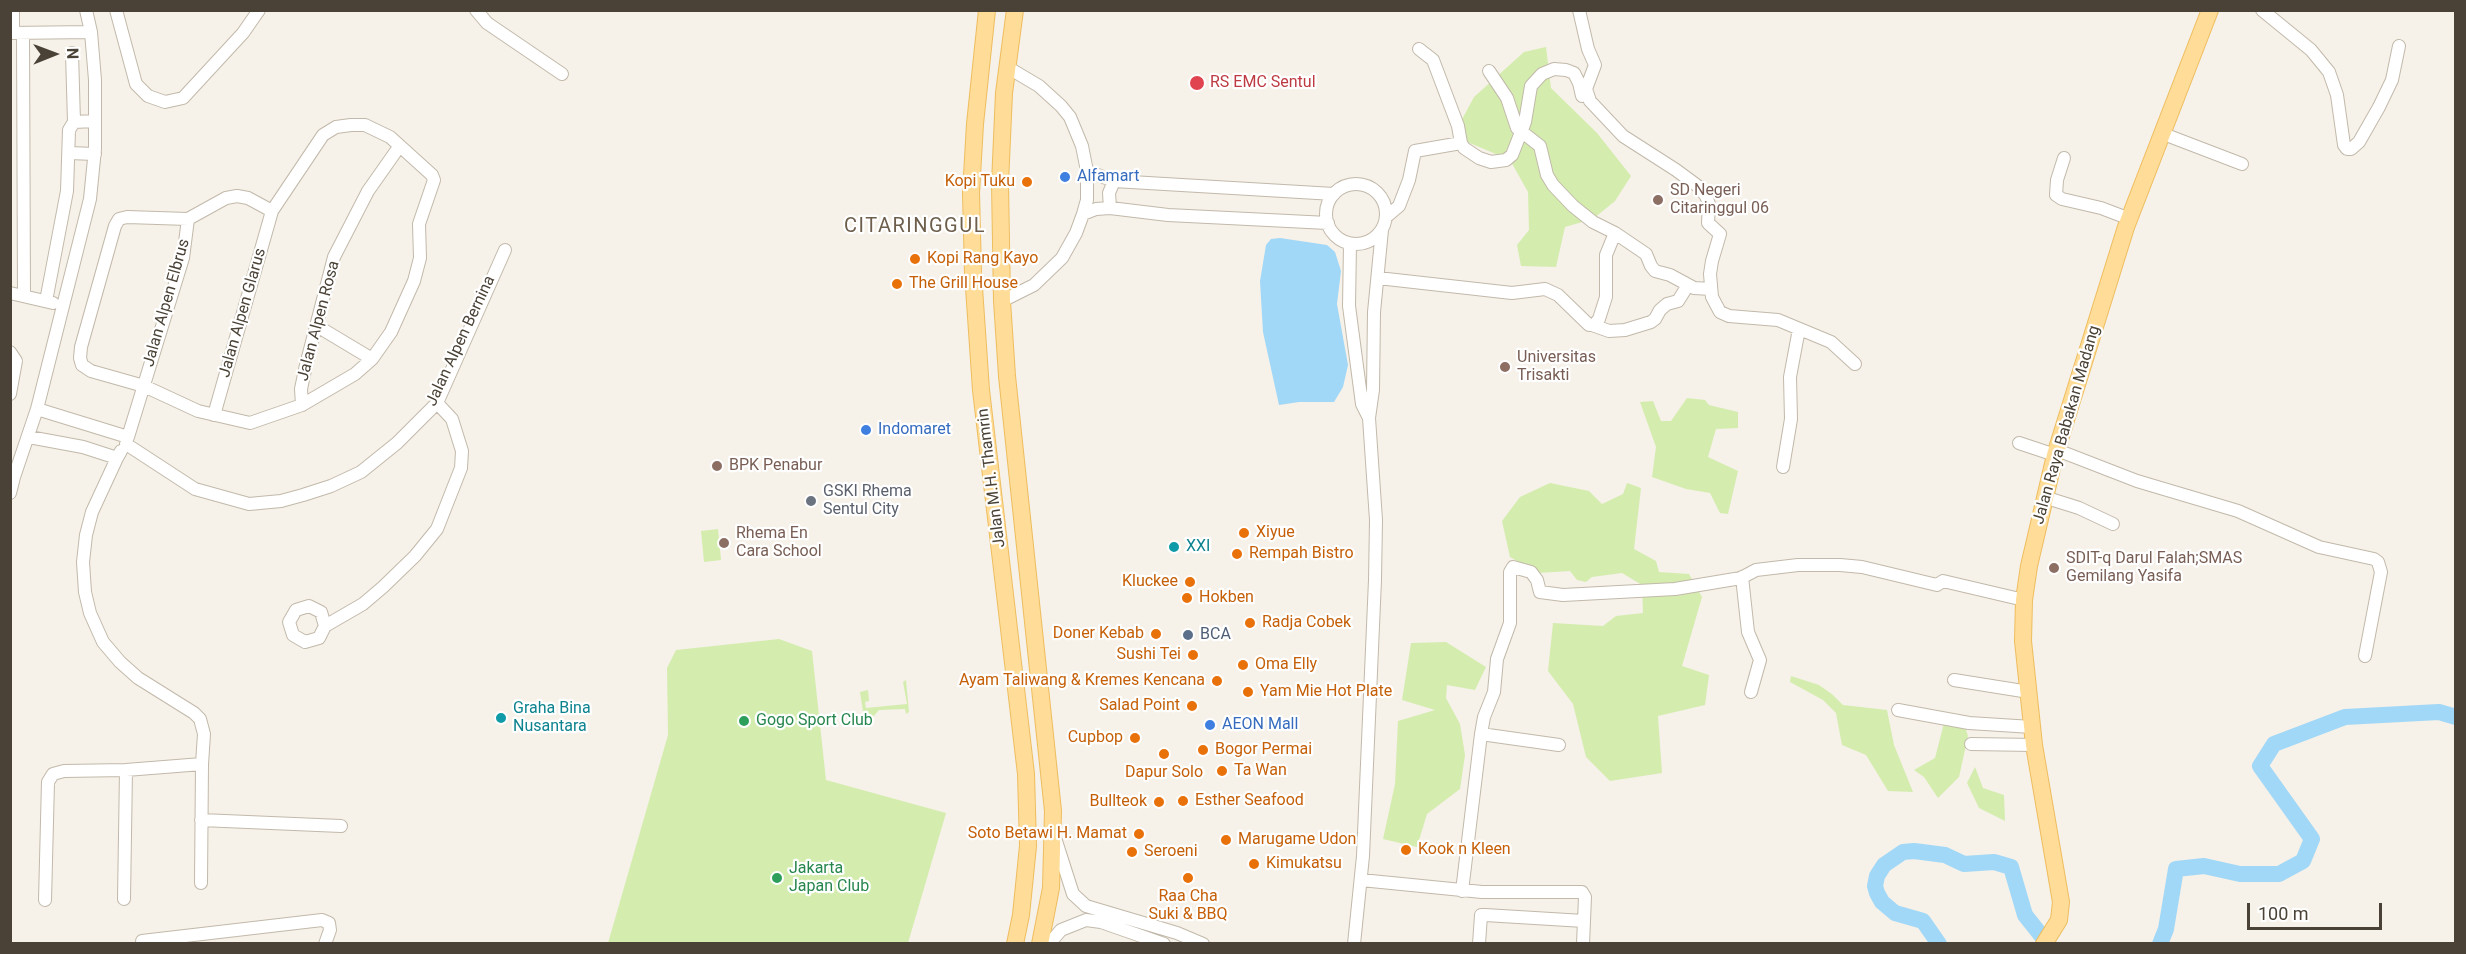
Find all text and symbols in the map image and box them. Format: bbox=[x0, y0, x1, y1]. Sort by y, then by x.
north arrow bbox=[24, 24, 84, 84]
text: N bbox=[63, 48, 82, 59]
place label: RS EMC Sentul bbox=[1210, 73, 1316, 93]
marker: RS EMC Sentul bbox=[1188, 74, 1206, 92]
place label: Alfamart bbox=[1077, 167, 1139, 187]
marker: Alfamart bbox=[1058, 170, 1072, 184]
place label: Kopi Tuku bbox=[945, 172, 1015, 192]
marker: Kopi Tuku bbox=[1020, 175, 1034, 189]
place label: SD Negeri Citaringgul 06 bbox=[1670, 181, 1769, 219]
marker: SD Negeri Citaringgul 06 bbox=[1651, 193, 1665, 207]
district label: CITARINGGUL bbox=[844, 215, 986, 239]
street label: Jalan Alpen Elbrus bbox=[140, 237, 194, 369]
street label: Jalan Alpen Glarus bbox=[215, 246, 271, 380]
place label: Kopi Rang Kayo bbox=[927, 249, 1038, 269]
marker: Kopi Rang Kayo bbox=[908, 252, 922, 266]
street label: Jalan Alpen Rosa bbox=[294, 259, 344, 383]
street label: Jalan Alpen Bernina bbox=[422, 273, 500, 409]
place label: The Grill House bbox=[909, 274, 1018, 294]
marker: The Grill House bbox=[890, 277, 904, 291]
street label: Jalan Raya Babakan Madang bbox=[2029, 323, 2105, 527]
place label: Universitas Trisakti bbox=[1517, 348, 1596, 386]
marker: Universitas Trisakti bbox=[1498, 360, 1512, 374]
street label: Jalan M.H. Thamrin bbox=[974, 407, 1010, 549]
place label: Indomaret bbox=[878, 420, 951, 440]
marker: Indomaret bbox=[859, 423, 873, 437]
place label: BPK Penabur bbox=[729, 456, 822, 476]
marker: BPK Penabur bbox=[710, 459, 724, 473]
place label: GSKI Rhema Sentul City bbox=[823, 482, 912, 520]
marker: GSKI Rhema Sentul City bbox=[804, 494, 818, 508]
place label: Xiyue bbox=[1256, 523, 1295, 543]
place label: Rhema En Cara School bbox=[736, 524, 822, 562]
marker: Xiyue bbox=[1237, 526, 1251, 540]
marker: Rhema En Cara School bbox=[717, 536, 731, 550]
place label: XXI bbox=[1186, 537, 1210, 557]
marker: XXI bbox=[1167, 540, 1181, 554]
place label: Rempah Bistro bbox=[1249, 544, 1354, 564]
marker: Rempah Bistro bbox=[1230, 547, 1244, 561]
place label: SDIT-q Darul Falah;SMAS Gemilang Yasifa bbox=[2066, 549, 2242, 587]
marker: SDIT-q Darul Falah;SMAS Gemilang Yasifa bbox=[2047, 561, 2061, 575]
place label: Kluckee bbox=[1122, 572, 1178, 592]
marker: Kluckee bbox=[1183, 575, 1197, 589]
place label: Hokben bbox=[1199, 588, 1254, 608]
marker: Hokben bbox=[1180, 591, 1194, 605]
place label: Radja Cobek bbox=[1262, 613, 1351, 633]
marker: Radja Cobek bbox=[1243, 616, 1257, 630]
place label: Doner Kebab bbox=[1053, 624, 1144, 644]
place label: BCA bbox=[1200, 625, 1231, 645]
marker: Doner Kebab bbox=[1149, 627, 1163, 641]
marker: BCA bbox=[1181, 628, 1195, 642]
place label: Sushi Tei bbox=[1117, 645, 1181, 665]
marker: Sushi Tei bbox=[1186, 648, 1200, 662]
place label: Oma Elly bbox=[1255, 655, 1317, 675]
marker: Oma Elly bbox=[1236, 658, 1250, 672]
place label: Ayam Taliwang & Kremes Kencana bbox=[959, 671, 1205, 691]
marker: Ayam Taliwang & Kremes Kencana bbox=[1210, 674, 1224, 688]
place label: Yam Mie Hot Plate bbox=[1260, 682, 1392, 702]
marker: Yam Mie Hot Plate bbox=[1241, 685, 1255, 699]
place label: Salad Point bbox=[1099, 696, 1180, 716]
place label: Graha Bina Nusantara bbox=[513, 699, 591, 737]
marker: Salad Point bbox=[1185, 699, 1199, 713]
marker: Graha Bina Nusantara bbox=[494, 711, 508, 725]
place label: Gogo Sport Club bbox=[756, 711, 873, 731]
marker: Gogo Sport Club bbox=[737, 714, 751, 728]
place label: AEON Mall bbox=[1222, 715, 1298, 735]
marker: AEON Mall bbox=[1203, 718, 1217, 732]
place label: Cupbop bbox=[1068, 728, 1123, 748]
marker: Cupbop bbox=[1128, 731, 1142, 745]
place label: Bogor Permai bbox=[1215, 740, 1312, 760]
marker: Bogor Permai bbox=[1196, 743, 1210, 757]
marker: Dapur Solo bbox=[1157, 747, 1171, 761]
place label: Ta Wan bbox=[1234, 761, 1287, 781]
place label: Dapur Solo bbox=[1125, 763, 1203, 783]
marker: Ta Wan bbox=[1215, 764, 1229, 778]
place label: Esther Seafood bbox=[1195, 791, 1304, 811]
place label: Bullteok bbox=[1089, 792, 1147, 812]
marker: Esther Seafood bbox=[1176, 794, 1190, 808]
marker: Bullteok bbox=[1152, 795, 1166, 809]
place label: Soto Betawi H. Mamat bbox=[968, 824, 1127, 844]
marker: Soto Betawi H. Mamat bbox=[1132, 827, 1146, 841]
place label: Marugame Udon bbox=[1238, 830, 1356, 850]
marker: Marugame Udon bbox=[1219, 833, 1233, 847]
place label: Kook n Kleen bbox=[1418, 840, 1511, 860]
place label: Seroeni bbox=[1144, 842, 1198, 862]
marker: Kook n Kleen bbox=[1399, 843, 1413, 857]
marker: Seroeni bbox=[1125, 845, 1139, 859]
place label: Kimukatsu bbox=[1266, 854, 1342, 874]
marker: Kimukatsu bbox=[1247, 857, 1261, 871]
place label: Jakarta Japan Club bbox=[789, 859, 869, 897]
marker: Jakarta Japan Club bbox=[770, 871, 784, 885]
marker: Raa Cha Suki & BBQ bbox=[1181, 871, 1195, 885]
place label: Raa Cha Suki & BBQ bbox=[1148, 887, 1228, 925]
scale bar bbox=[2250, 891, 2385, 929]
text: 100 m bbox=[2258, 903, 2309, 924]

